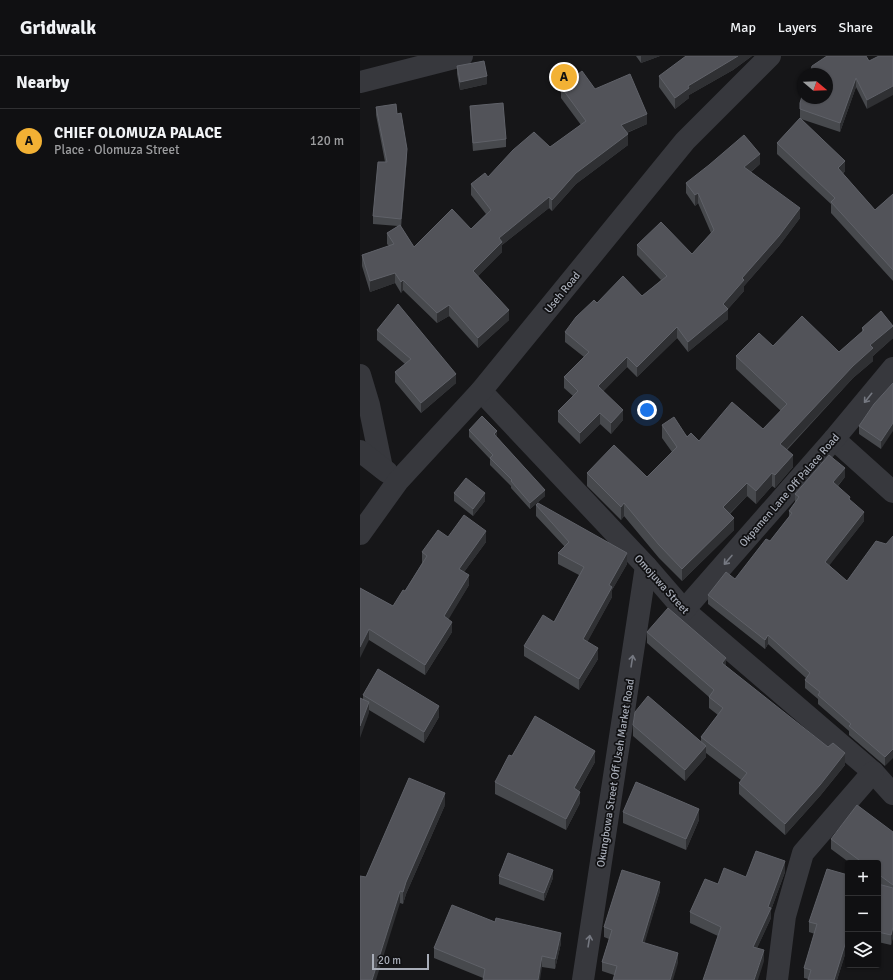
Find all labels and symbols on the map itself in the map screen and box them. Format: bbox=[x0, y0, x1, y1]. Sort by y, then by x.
pin: A bbox=[551, 62, 577, 92]
north arrow bbox=[797, 68, 833, 104]
street label: Useh Road bbox=[542, 269, 583, 316]
one-way arrow bbox=[864, 393, 873, 404]
your location bbox=[637, 400, 657, 420]
street label: Okpamen Lane Off Palace Road bbox=[737, 431, 842, 550]
street label: Omojuwa Street bbox=[632, 552, 692, 617]
one-way arrow bbox=[723, 555, 733, 565]
one-way arrow bbox=[628, 655, 636, 668]
street label: Okungbowa Street Off Useh Market Road bbox=[594, 678, 637, 868]
one-way arrow bbox=[585, 935, 593, 948]
scale bar bbox=[372, 952, 429, 971]

